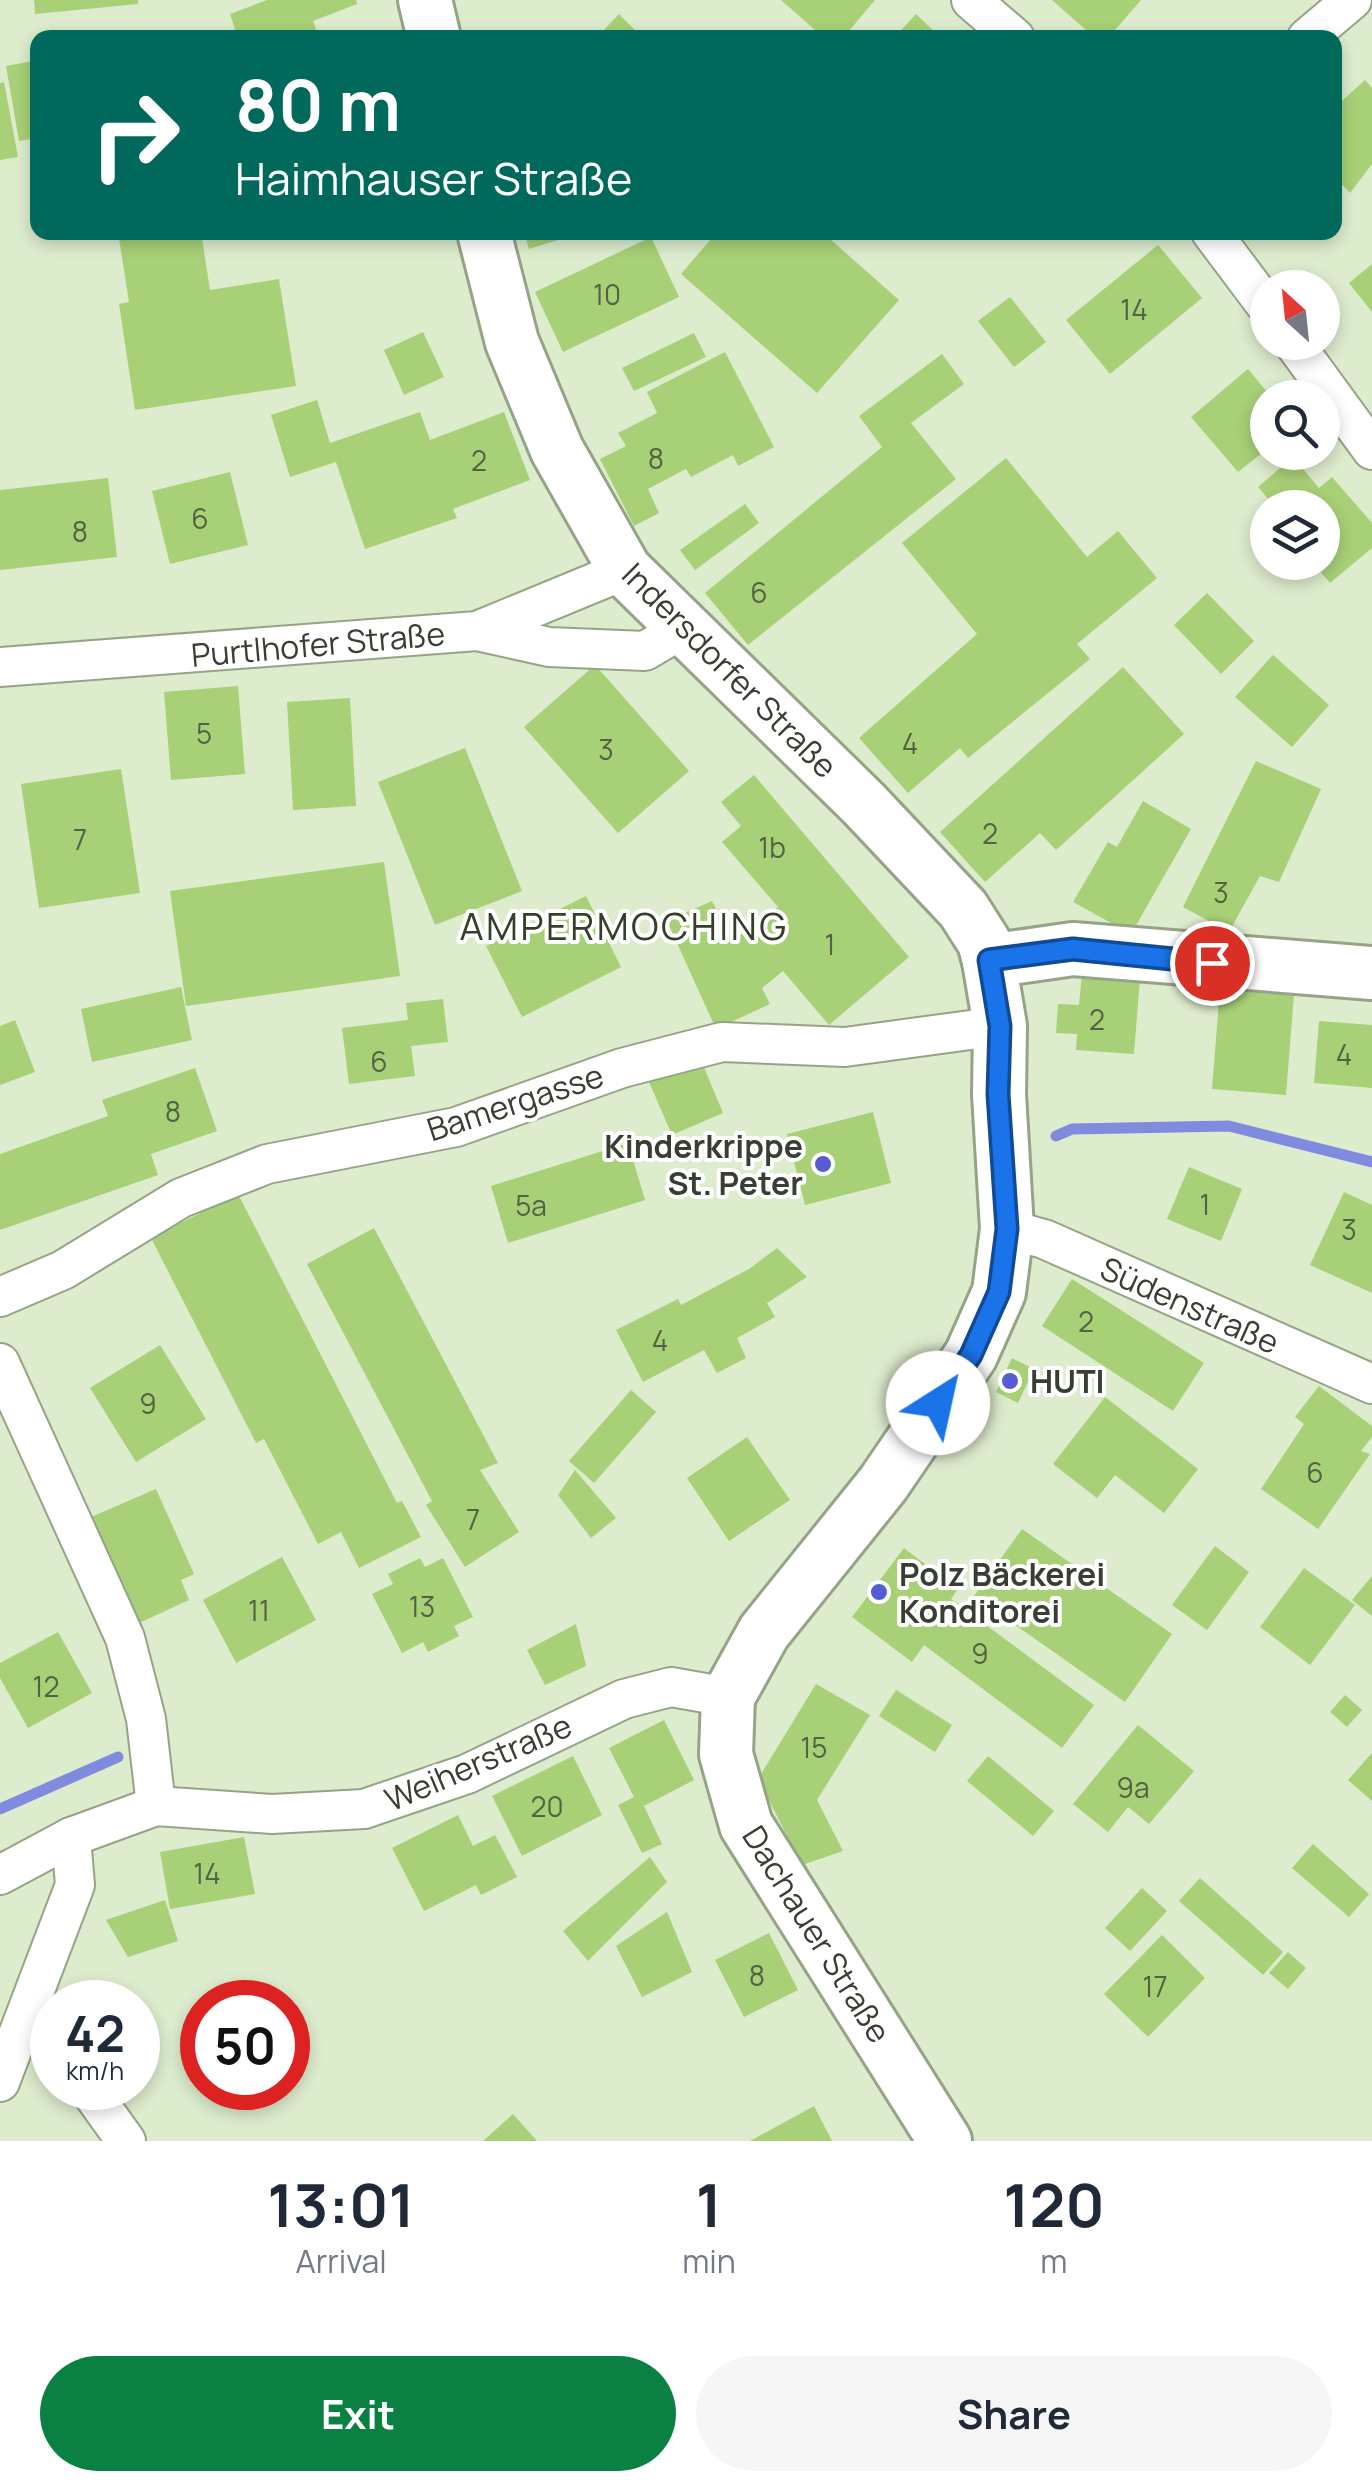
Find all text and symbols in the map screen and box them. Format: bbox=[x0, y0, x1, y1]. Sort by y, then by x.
text: 80 m bbox=[235, 56, 401, 152]
icon: right bbox=[70, 70, 200, 200]
text: Haimhauser Straße bbox=[235, 147, 632, 209]
north arrow bbox=[1250, 270, 1340, 360]
map controls bbox=[1250, 270, 1340, 580]
house number: 10 bbox=[593, 275, 621, 313]
house number: 14 bbox=[1120, 290, 1148, 328]
button: search bbox=[1250, 380, 1340, 470]
house number: 8 bbox=[648, 439, 664, 477]
house number: 2 bbox=[471, 441, 487, 479]
button: layers bbox=[1250, 490, 1340, 580]
house number: 6 bbox=[191, 499, 209, 537]
house number: 8 bbox=[72, 512, 88, 550]
street label: Indersdorfer Straße bbox=[613, 553, 847, 787]
house number: 6 bbox=[750, 573, 768, 611]
street label: Purtlhofer Straße bbox=[189, 611, 447, 677]
house number: 5 bbox=[196, 714, 212, 752]
house number: 4 bbox=[902, 724, 918, 762]
house number: 3 bbox=[598, 730, 614, 768]
house number: 2 bbox=[982, 814, 998, 852]
house number: 7 bbox=[73, 820, 87, 858]
house number: 1b bbox=[758, 828, 786, 866]
house number: 3 bbox=[1213, 873, 1229, 911]
district label: AMPERMOCHING bbox=[460, 899, 788, 951]
pin bbox=[1170, 921, 1255, 1006]
house number: 1 bbox=[825, 925, 835, 963]
icon: arrive bbox=[1185, 936, 1240, 991]
house number: 2 bbox=[1089, 1000, 1105, 1038]
house number: 4 bbox=[1336, 1035, 1352, 1073]
house number: 6 bbox=[370, 1042, 388, 1080]
street label: Bamergasse bbox=[421, 1053, 609, 1151]
house number: 8 bbox=[165, 1092, 181, 1130]
place label: Kinderkrippe St. Peter bbox=[604, 1124, 803, 1205]
marker: Kinderkrippe St. Peter bbox=[812, 1153, 834, 1175]
house number: 1 bbox=[1200, 1185, 1210, 1223]
house number: 5a bbox=[515, 1186, 547, 1224]
house number: 3 bbox=[1341, 1210, 1357, 1248]
street label: Südenstraße bbox=[1094, 1246, 1286, 1364]
house number: 2 bbox=[1078, 1302, 1094, 1340]
house number: 4 bbox=[652, 1321, 668, 1359]
position arrow bbox=[886, 1351, 990, 1455]
place label: HUTI bbox=[1030, 1359, 1105, 1403]
marker: HUTI bbox=[999, 1370, 1021, 1392]
house number: 9 bbox=[139, 1384, 157, 1422]
house number: 6 bbox=[1306, 1453, 1324, 1491]
house number: 7 bbox=[466, 1500, 480, 1538]
place label: Polz Bäckerei Konditorei bbox=[899, 1552, 1105, 1633]
marker: Polz Bäckerei Konditorei bbox=[868, 1581, 890, 1603]
house number: 13 bbox=[409, 1587, 435, 1625]
house number: 11 bbox=[248, 1591, 270, 1629]
house number: 9 bbox=[971, 1634, 989, 1672]
house number: 12 bbox=[33, 1667, 59, 1705]
street label: Weiherstraße bbox=[378, 1703, 578, 1821]
house number: 15 bbox=[800, 1728, 828, 1766]
house number: 9a bbox=[1117, 1768, 1149, 1806]
house number: 20 bbox=[530, 1787, 564, 1825]
street label: Dachauer Straße bbox=[733, 1817, 901, 2051]
house number: 14 bbox=[193, 1854, 221, 1892]
house number: 8 bbox=[749, 1956, 765, 1994]
house number: 17 bbox=[1143, 1967, 1167, 2005]
speed limit sign: 50 bbox=[180, 1980, 310, 2110]
text: 42 bbox=[65, 1999, 125, 2067]
text: km/h bbox=[66, 2053, 124, 2088]
text: 13:01 bbox=[267, 2163, 415, 2245]
text: 1 bbox=[696, 2163, 722, 2245]
text: 120 bbox=[1003, 2163, 1105, 2245]
text: Arrival bbox=[295, 2239, 387, 2283]
text: min bbox=[682, 2239, 736, 2283]
text: m bbox=[1040, 2239, 1067, 2283]
button: Exit bbox=[40, 2356, 676, 2471]
button: Share bbox=[696, 2356, 1332, 2471]

